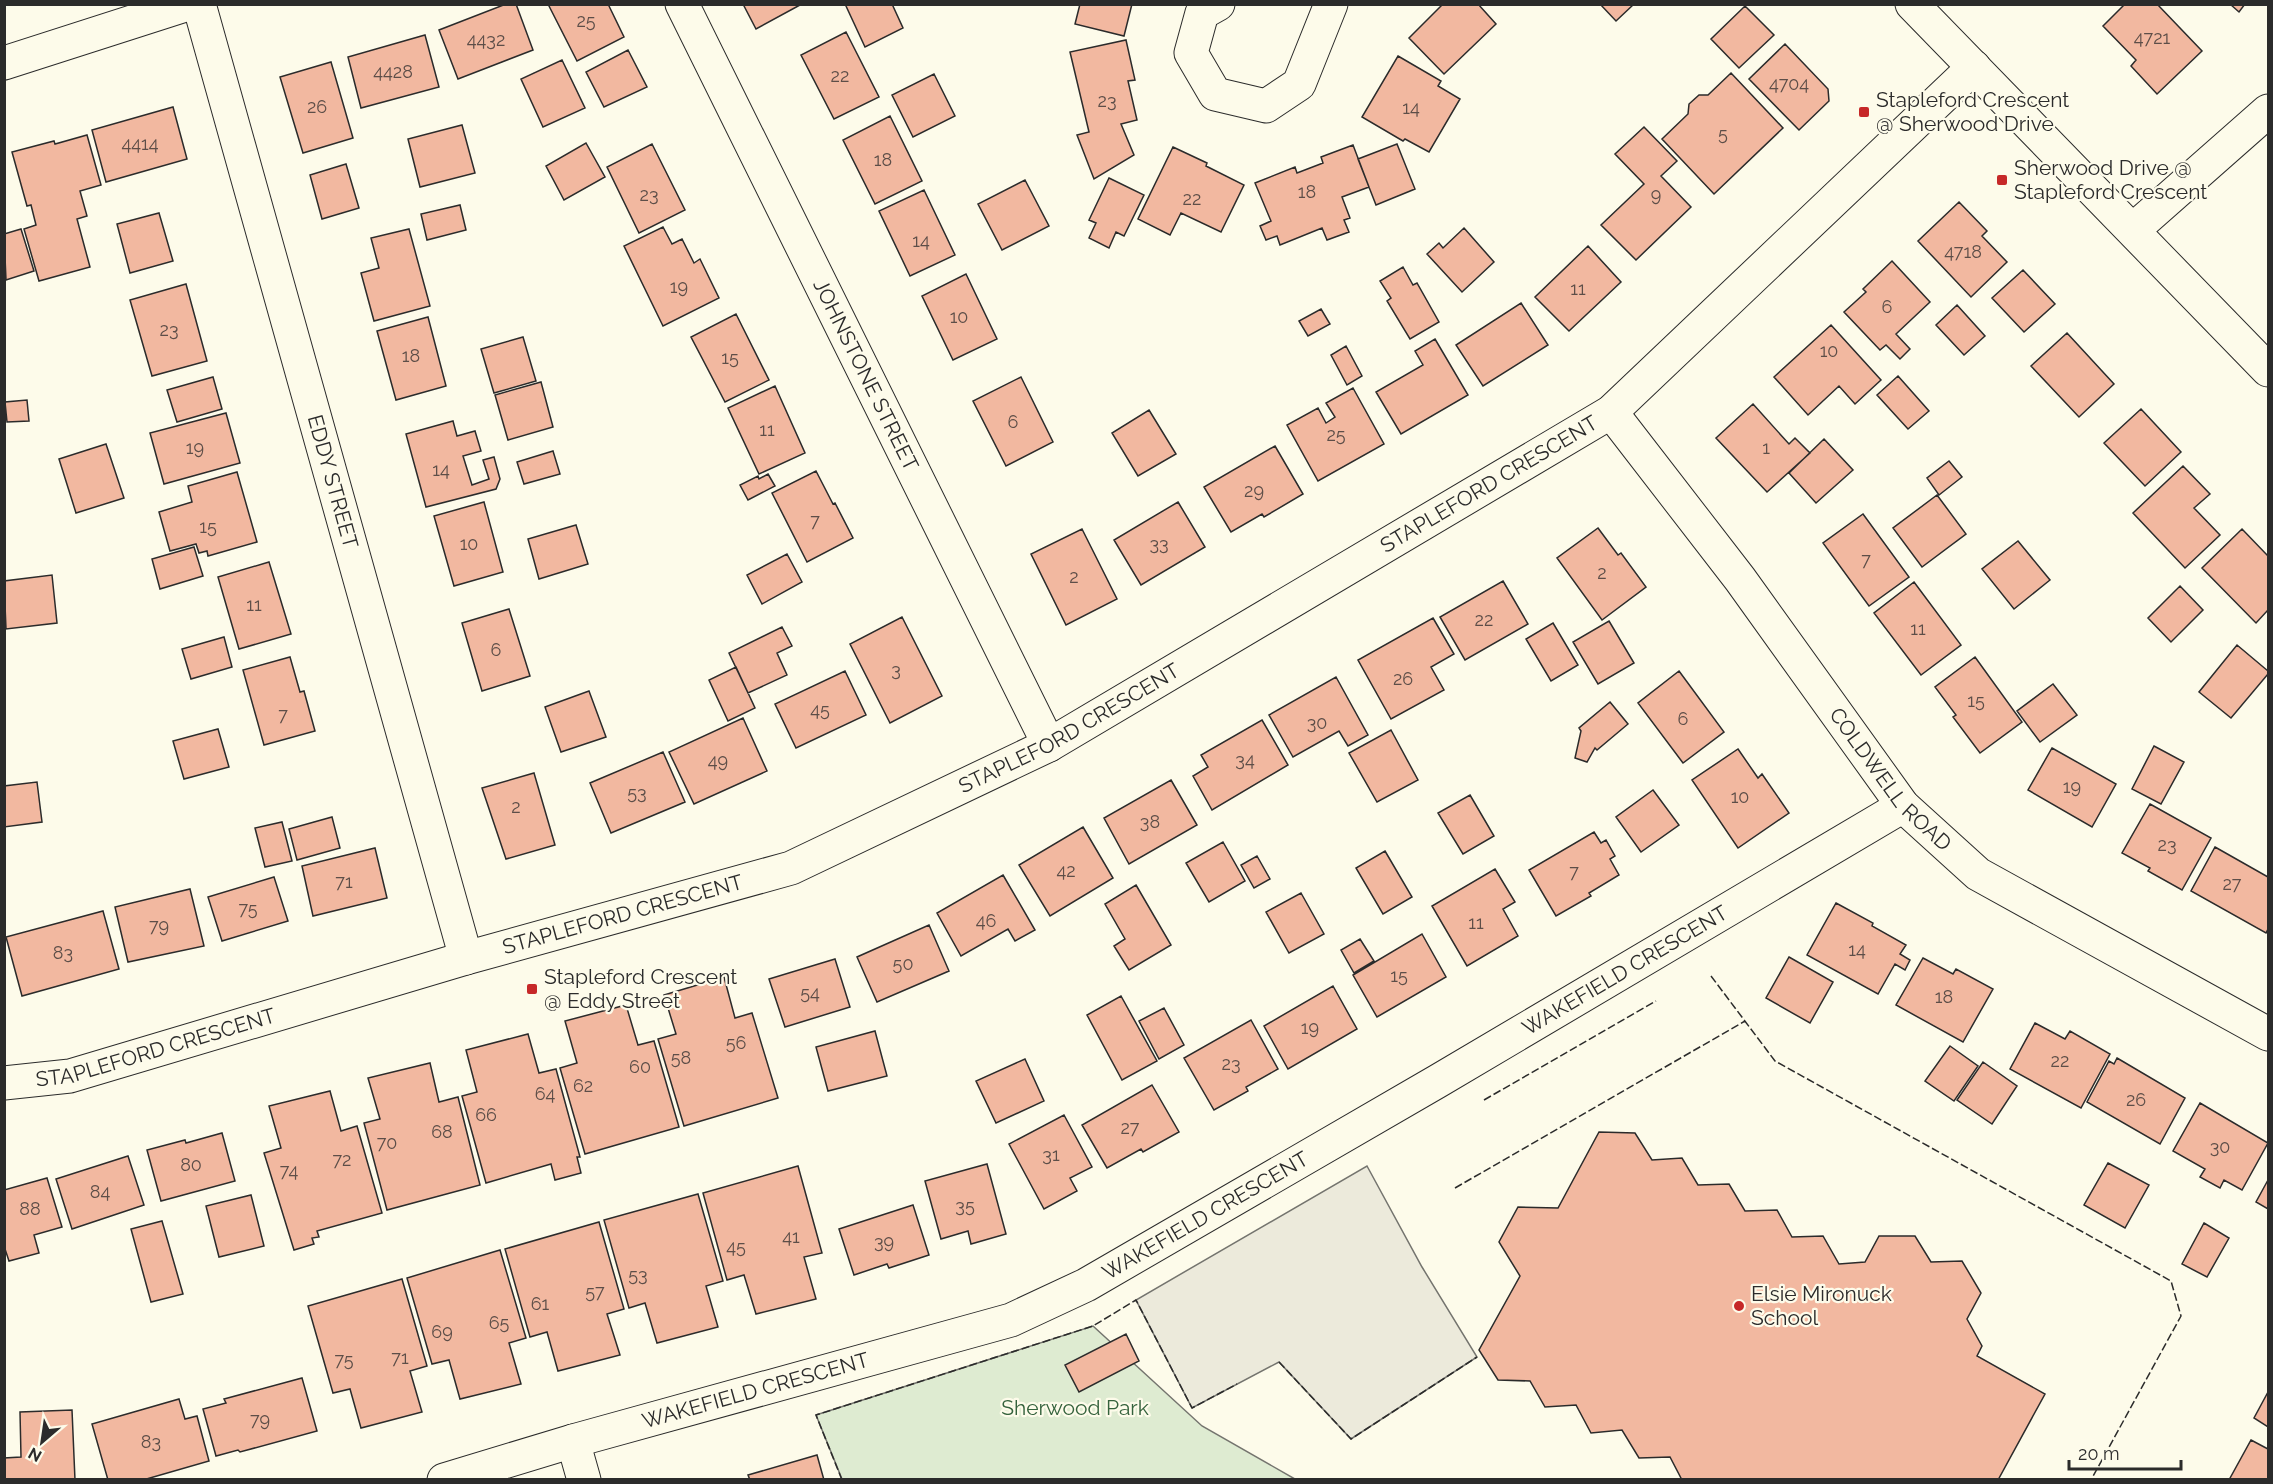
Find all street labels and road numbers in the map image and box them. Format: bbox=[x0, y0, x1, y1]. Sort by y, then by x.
street label: JOHNSTONE STREET bbox=[808, 275, 924, 475]
street label: STAPLEFORD CRESCENT bbox=[1376, 410, 1602, 558]
street label: EDDY STREET bbox=[303, 412, 364, 551]
street label: STAPLEFORD CRESCENT bbox=[954, 658, 1184, 798]
street label: COLDWELL ROAD bbox=[1824, 703, 1957, 856]
street label: STAPLEFORD CRESCENT bbox=[499, 869, 746, 959]
street label: WAKEFIELD CRESCENT bbox=[1518, 900, 1732, 1040]
street label: STAPLEFORD CRESCENT bbox=[34, 1002, 278, 1092]
street label: WAKEFIELD CRESCENT bbox=[1098, 1146, 1313, 1285]
street label: WAKEFIELD CRESCENT bbox=[639, 1347, 872, 1433]

